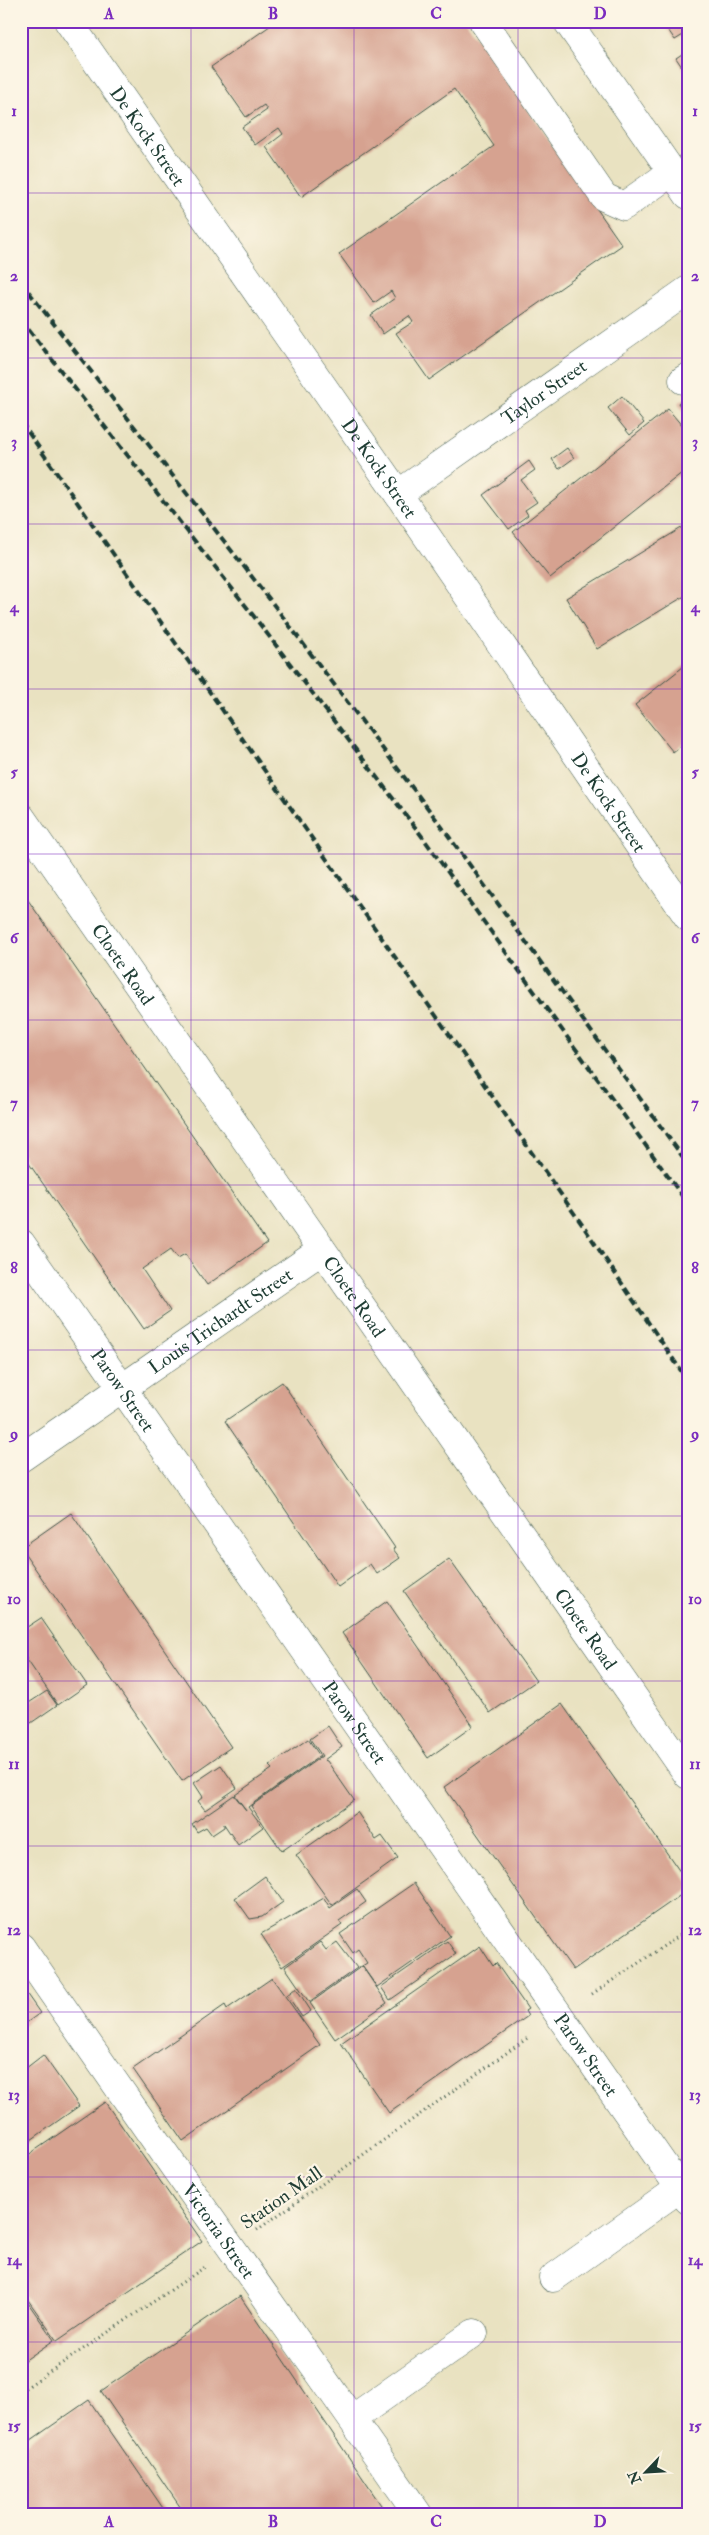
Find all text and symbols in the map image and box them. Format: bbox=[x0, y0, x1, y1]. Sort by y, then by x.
text: A bbox=[103, 4, 115, 24]
text: B bbox=[268, 4, 278, 24]
text: C bbox=[430, 4, 442, 24]
text: D bbox=[593, 4, 607, 24]
street label: De Kock Street bbox=[104, 82, 190, 191]
text: 1 bbox=[11, 101, 17, 121]
text: 1 bbox=[692, 101, 698, 121]
text: 2 bbox=[10, 266, 18, 286]
text: 2 bbox=[691, 266, 699, 286]
street label: Taylor Street bbox=[497, 354, 591, 431]
street label: De Kock Street bbox=[336, 414, 422, 523]
text: 3 bbox=[11, 432, 17, 452]
text: 3 bbox=[692, 432, 698, 452]
text: 4 bbox=[9, 597, 20, 617]
text: 4 bbox=[690, 597, 701, 617]
street label: De Kock Street bbox=[565, 748, 651, 857]
text: 5 bbox=[10, 762, 18, 782]
text: 5 bbox=[691, 762, 699, 782]
street label: Cloete Road bbox=[86, 919, 159, 1010]
text: 6 bbox=[10, 928, 20, 948]
text: 6 bbox=[691, 928, 701, 948]
text: 7 bbox=[10, 1093, 18, 1113]
text: 7 bbox=[691, 1093, 699, 1113]
street label: Cloete Road bbox=[317, 1252, 391, 1343]
text: 8 bbox=[10, 1258, 18, 1278]
text: 8 bbox=[691, 1258, 699, 1278]
street label: Louis Trichardt Street bbox=[144, 1263, 298, 1380]
street label: Parow Street bbox=[85, 1344, 160, 1437]
text: 9 bbox=[8, 1424, 18, 1444]
text: 9 bbox=[689, 1424, 699, 1444]
street label: Cloete Road bbox=[549, 1584, 622, 1675]
text: 10 bbox=[7, 1589, 21, 1609]
text: 10 bbox=[688, 1589, 702, 1609]
street label: Parow Street bbox=[317, 1676, 391, 1769]
text: 11 bbox=[8, 1754, 20, 1774]
text: 11 bbox=[689, 1754, 701, 1774]
text: 12 bbox=[7, 1920, 21, 1940]
text: 12 bbox=[688, 1920, 702, 1940]
street label: Parow Street bbox=[548, 2009, 623, 2101]
text: 13 bbox=[8, 2085, 20, 2105]
text: 13 bbox=[689, 2085, 701, 2105]
street label: Station Mall bbox=[236, 2161, 327, 2235]
street label: Victoria Street bbox=[176, 2179, 260, 2284]
text: 14 bbox=[7, 2250, 23, 2270]
text: 14 bbox=[688, 2250, 704, 2270]
text: 15 bbox=[8, 2416, 21, 2436]
text: 15 bbox=[689, 2416, 702, 2436]
north arrow bbox=[622, 2448, 672, 2498]
text: N bbox=[624, 2468, 645, 2487]
text: A bbox=[103, 2512, 115, 2532]
text: B bbox=[268, 2512, 278, 2532]
text: C bbox=[430, 2512, 442, 2532]
text: D bbox=[593, 2512, 607, 2532]

